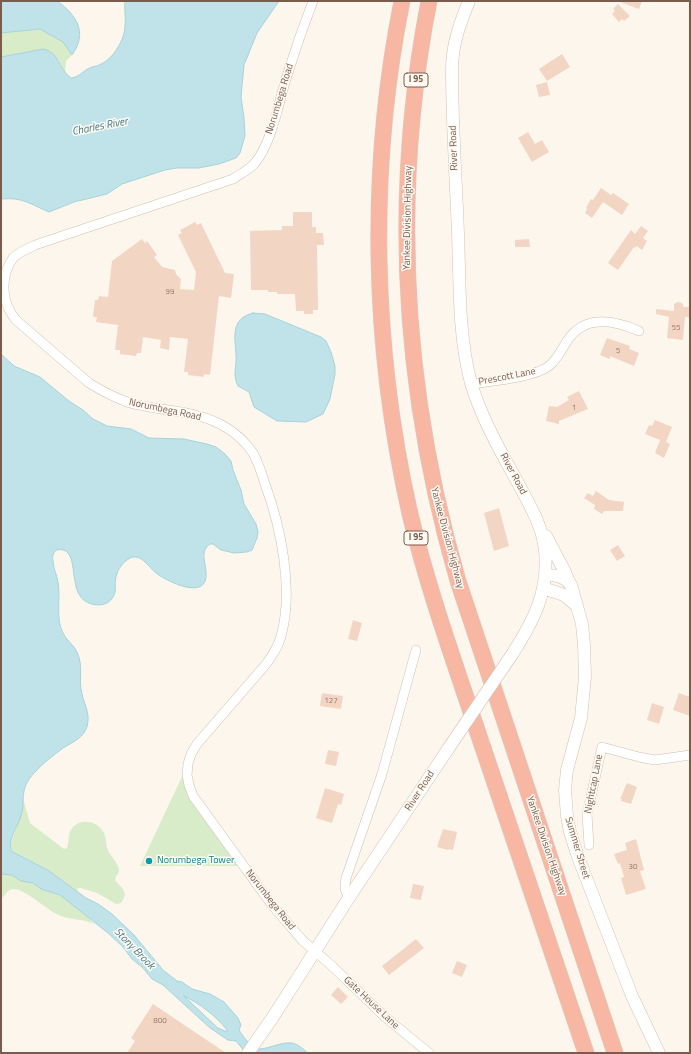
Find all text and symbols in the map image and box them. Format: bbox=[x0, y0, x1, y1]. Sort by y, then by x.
street label: Norumbega Road bbox=[264, 62, 296, 136]
road number: I 95 bbox=[404, 73, 428, 87]
water label: Charles River bbox=[71, 115, 129, 139]
street label: River Road bbox=[447, 125, 461, 171]
street label: Yankee Division Highway bbox=[401, 166, 415, 270]
house number: 99 bbox=[166, 287, 174, 297]
house number: 55 bbox=[672, 323, 680, 333]
house number: 5 bbox=[616, 346, 620, 356]
street label: Prescott Lane bbox=[477, 366, 537, 388]
street label: Norumbega Road bbox=[128, 396, 202, 424]
house number: 1 bbox=[572, 403, 576, 413]
street label: River Road bbox=[497, 451, 529, 497]
street label: Yankee Division Highway bbox=[428, 486, 466, 590]
road number: I 95 bbox=[404, 531, 428, 545]
house number: 127 bbox=[324, 696, 338, 706]
street label: Nightcap Lane bbox=[582, 753, 606, 815]
street label: River Road bbox=[403, 769, 437, 813]
street label: Yankee Division Highway bbox=[523, 795, 569, 897]
street label: Summer Street bbox=[562, 816, 592, 880]
place label: Norumbega Tower bbox=[157, 855, 234, 867]
marker: Norumbega Tower bbox=[144, 856, 154, 866]
house number: 30 bbox=[629, 862, 637, 872]
street label: Norumbega Road bbox=[243, 867, 297, 933]
water label: Stony Brook bbox=[111, 925, 157, 973]
street label: Gate House Lane bbox=[341, 974, 401, 1032]
house number: 800 bbox=[153, 1016, 167, 1026]

